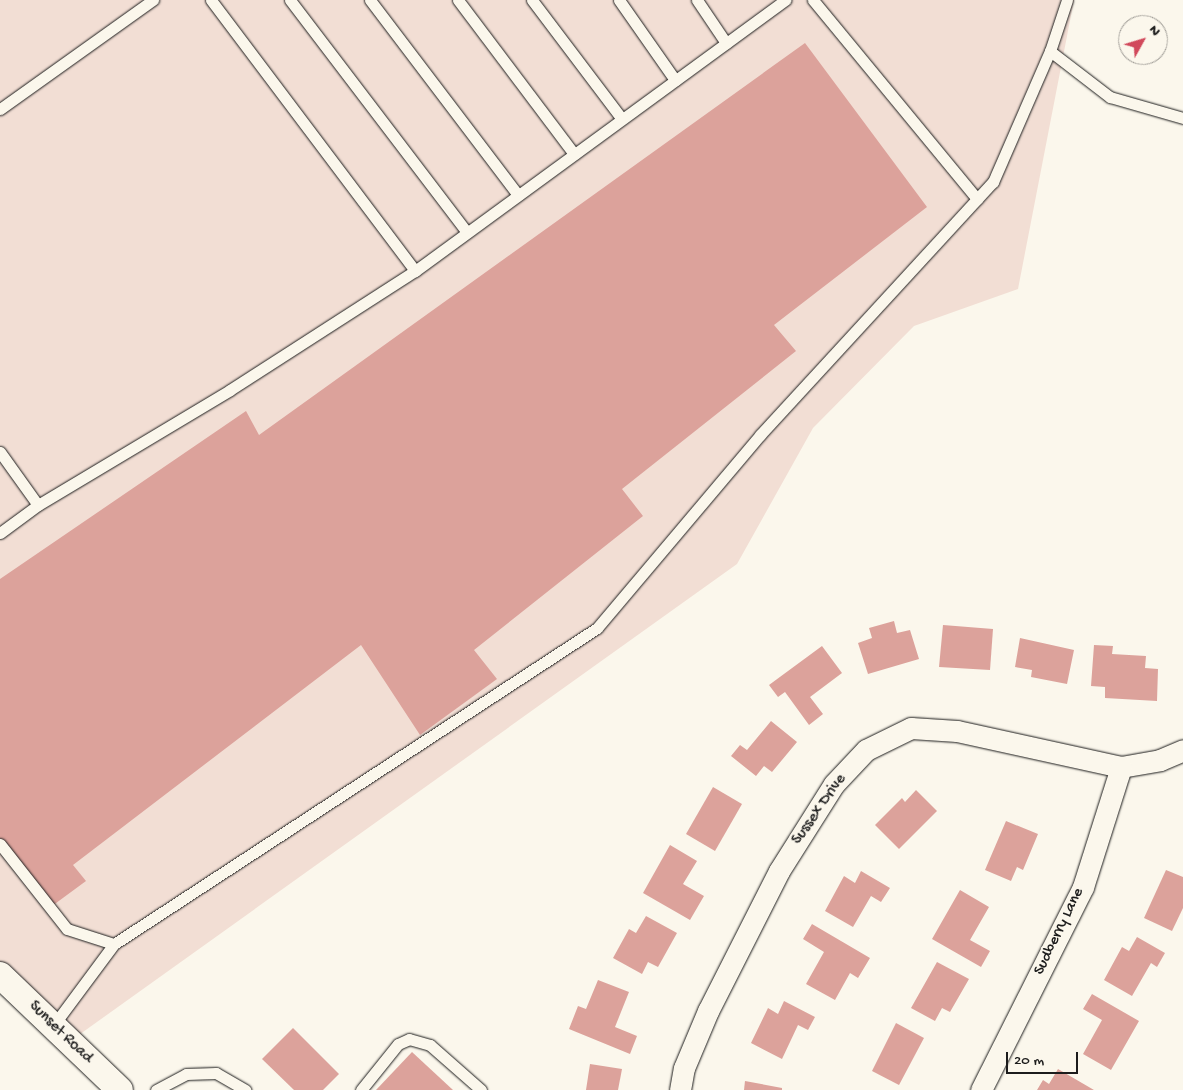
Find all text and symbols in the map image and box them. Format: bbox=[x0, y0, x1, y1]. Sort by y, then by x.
north arrow bbox=[1118, 15, 1168, 65]
text: N bbox=[1145, 22, 1164, 40]
street label: Sussex Drive bbox=[789, 771, 851, 849]
street label: Sudberry Lane bbox=[1031, 885, 1089, 979]
street label: Sunset Road bbox=[24, 998, 96, 1068]
scale bar bbox=[1008, 1042, 1080, 1074]
text: 20 m bbox=[1014, 1052, 1044, 1070]

